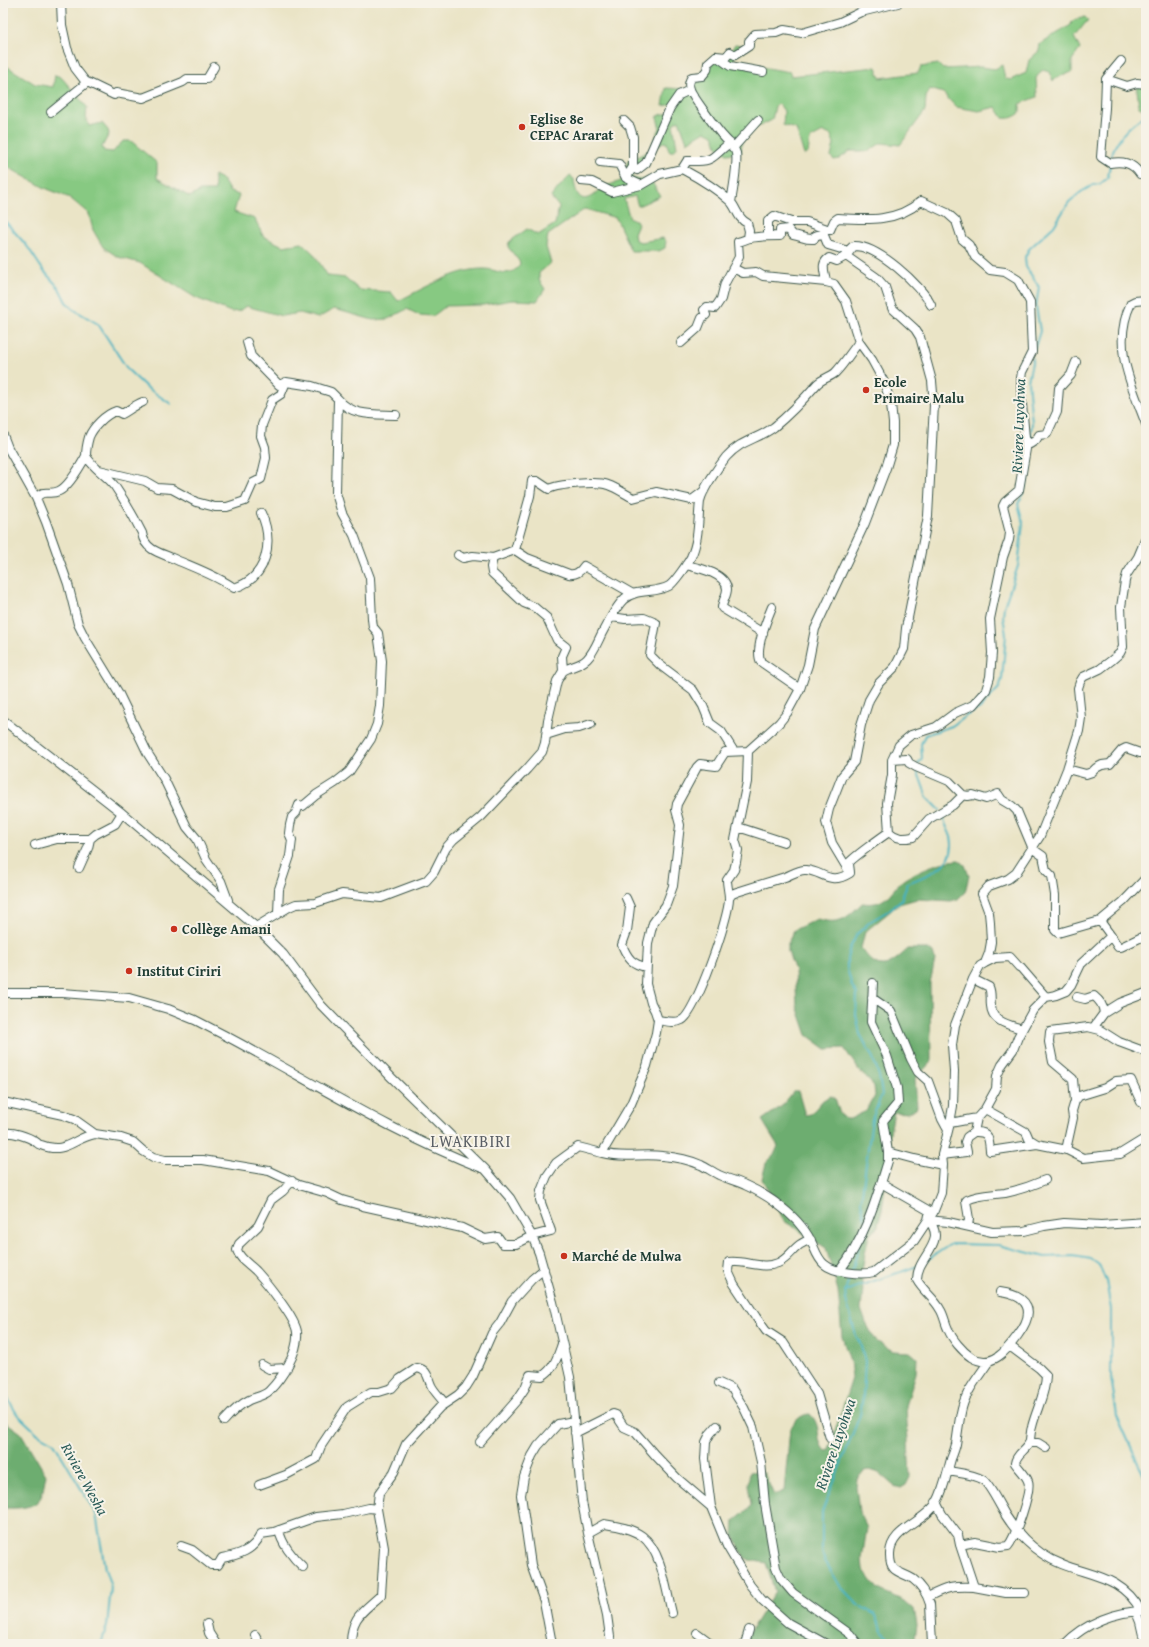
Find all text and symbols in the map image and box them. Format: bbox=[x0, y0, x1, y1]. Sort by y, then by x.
place label: Eglise 8e CEPAC Ararat bbox=[530, 109, 614, 145]
marker: Eglise 8e CEPAC Ararat bbox=[517, 122, 527, 132]
place label: Ecole Primaire Malu bbox=[874, 372, 964, 408]
water label: Riviere Luyohwa bbox=[1006, 378, 1030, 475]
marker: Ecole Primaire Malu bbox=[861, 385, 871, 395]
place label: Collège Amani bbox=[182, 919, 272, 939]
marker: Collège Amani bbox=[169, 924, 179, 934]
place label: Institut Ciriri bbox=[137, 961, 222, 981]
marker: Institut Ciriri bbox=[124, 966, 134, 976]
district label: LWAKIBIRI bbox=[431, 1129, 511, 1153]
place label: Marché de Mulwa bbox=[572, 1246, 682, 1266]
marker: Marché de Mulwa bbox=[559, 1251, 569, 1261]
water label: Riviere Luyohwa bbox=[809, 1396, 860, 1493]
water label: Riviere Wesha bbox=[56, 1438, 114, 1519]

